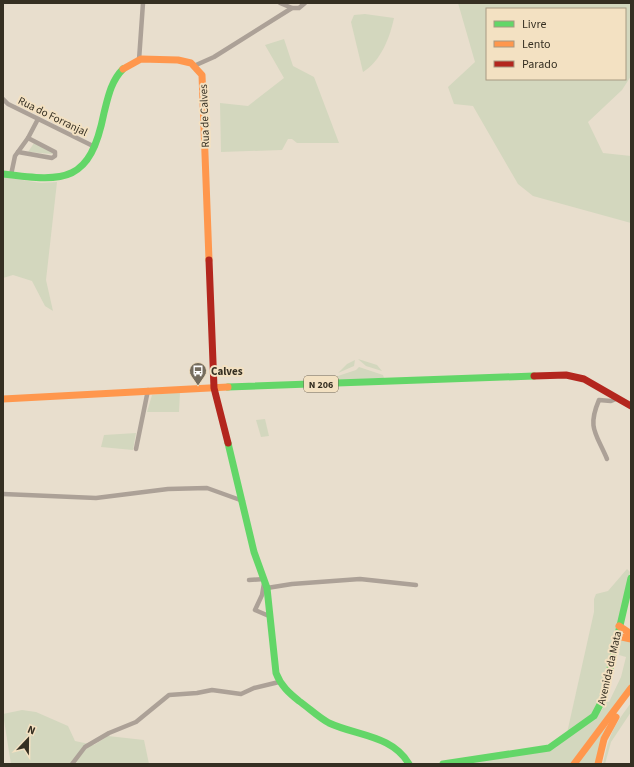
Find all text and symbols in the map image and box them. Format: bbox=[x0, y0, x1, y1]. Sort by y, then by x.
legend bbox=[486, 8, 626, 80]
text: Livre bbox=[522, 16, 546, 33]
text: Lento bbox=[522, 36, 551, 53]
text: Parado bbox=[522, 56, 557, 73]
street label: Rua de Calves bbox=[196, 84, 213, 148]
street label: Rua do Forranjal bbox=[16, 93, 90, 140]
bus stop icon: Calves bbox=[188, 361, 208, 386]
place label: Calves bbox=[211, 364, 243, 379]
road number: N 206 bbox=[304, 376, 338, 392]
street label: Avenida da Mata bbox=[594, 630, 625, 706]
north arrow bbox=[8, 719, 48, 759]
text: N bbox=[25, 722, 38, 739]

